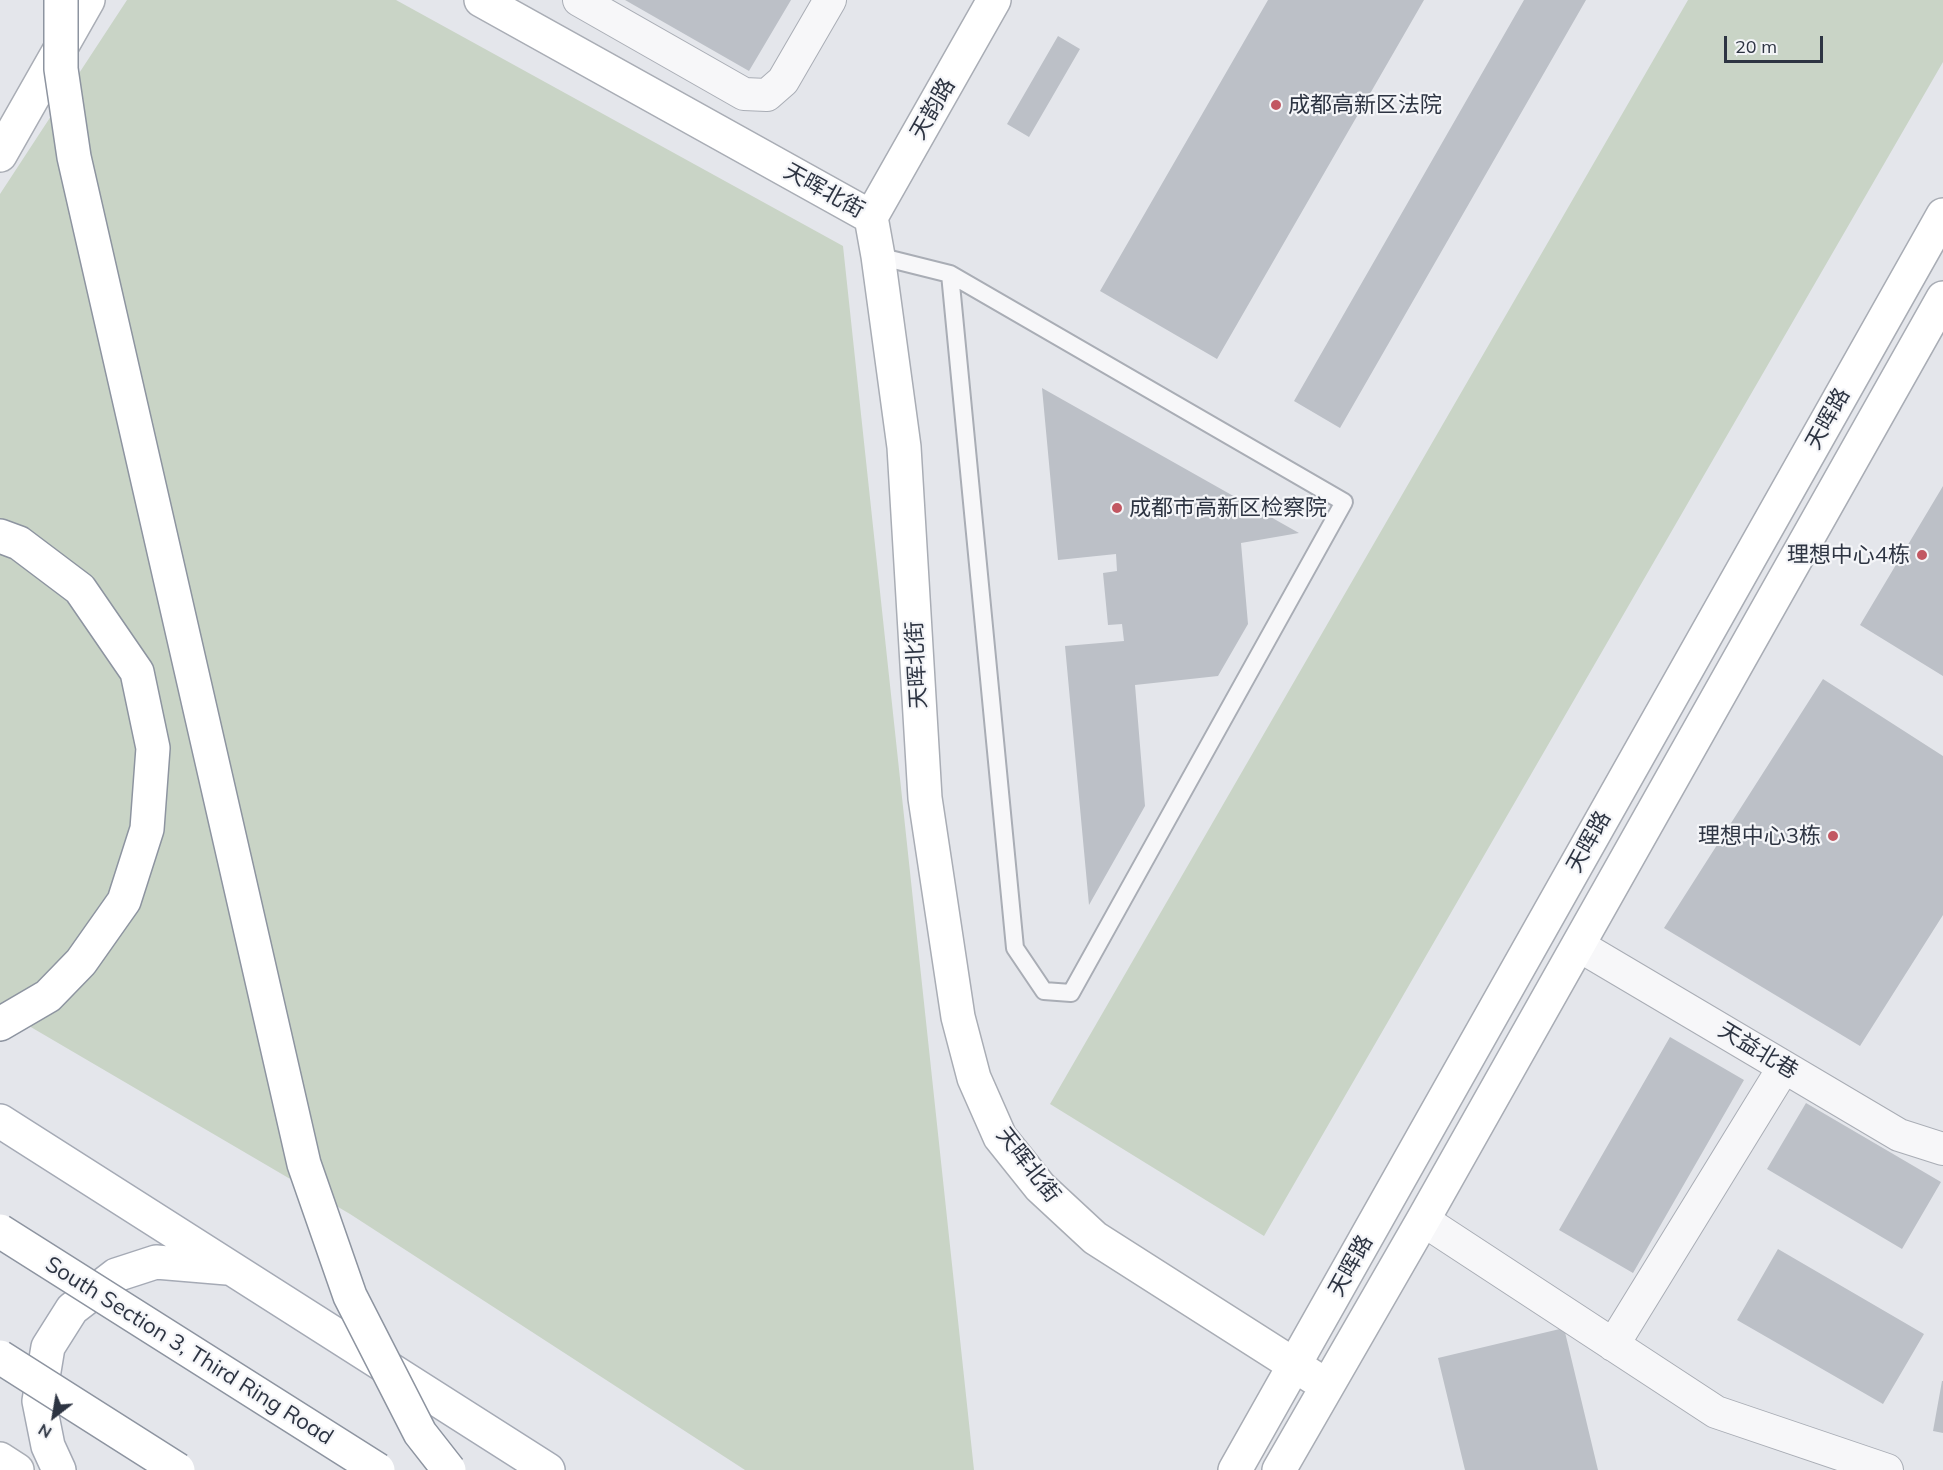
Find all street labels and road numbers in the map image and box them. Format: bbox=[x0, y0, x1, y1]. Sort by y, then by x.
street label: 天韵路 bbox=[905, 74, 961, 144]
street label: 天晖北街 bbox=[779, 158, 869, 224]
street label: 天晖路 bbox=[1800, 384, 1856, 454]
street label: 天晖北街 bbox=[902, 620, 932, 710]
street label: 天晖路 bbox=[1561, 807, 1617, 877]
street label: 天益北巷 bbox=[1713, 1017, 1803, 1085]
street label: 天晖北街 bbox=[991, 1122, 1065, 1208]
street label: 天晖路 bbox=[1323, 1231, 1379, 1301]
street label: South Section 3, Third Ring Road bbox=[40, 1251, 338, 1451]

